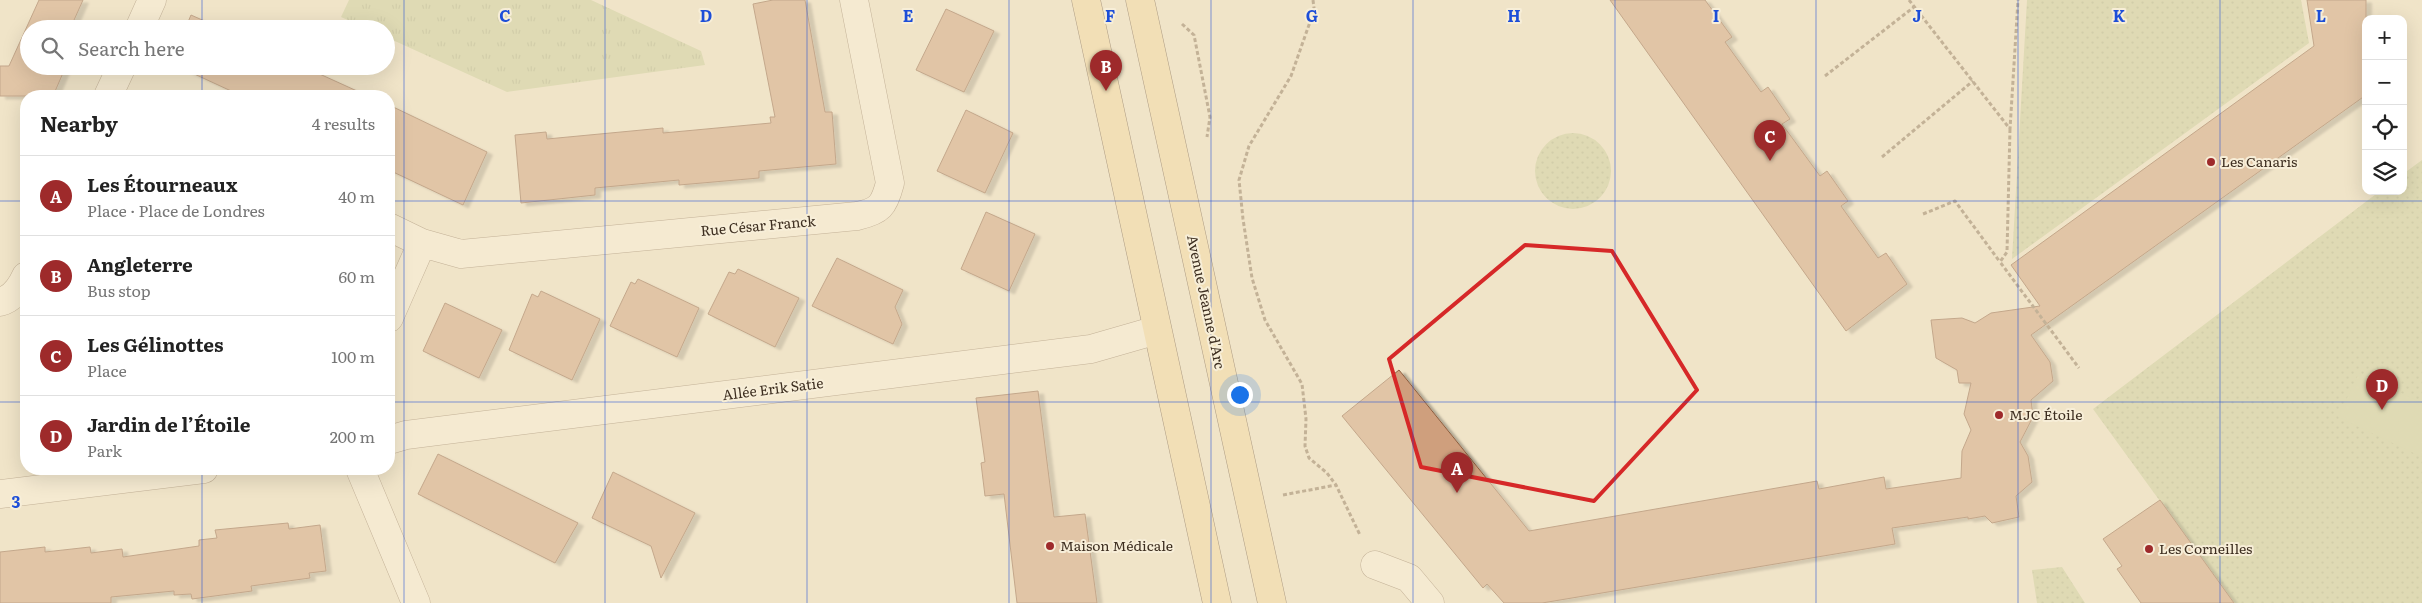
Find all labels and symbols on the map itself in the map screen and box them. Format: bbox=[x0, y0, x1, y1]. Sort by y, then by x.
text: C bbox=[499, 3, 511, 27]
text: D bbox=[700, 3, 712, 27]
text: E bbox=[903, 3, 914, 27]
text: F bbox=[1105, 3, 1115, 27]
text: G bbox=[1306, 3, 1318, 27]
text: H bbox=[1507, 3, 1521, 27]
text: I bbox=[1713, 3, 1719, 27]
text: J bbox=[1912, 3, 1922, 27]
text: K bbox=[2113, 3, 2126, 27]
text: L bbox=[2316, 3, 2326, 27]
pin: B bbox=[1090, 50, 1122, 91]
pin: C bbox=[1754, 120, 1786, 161]
place label: Les Canaris bbox=[2221, 151, 2297, 171]
marker: Les Canaris bbox=[2205, 156, 2217, 168]
street label: Rue César Franck bbox=[700, 210, 817, 240]
street label: Avenue Jeanne d'Arc bbox=[1183, 233, 1231, 371]
pin: D bbox=[2366, 369, 2398, 410]
street label: Allée Erik Satie bbox=[721, 372, 824, 404]
your location bbox=[1227, 382, 1253, 408]
place label: MJC Étoile bbox=[2009, 404, 2082, 424]
marker: MJC Étoile bbox=[1993, 409, 2005, 421]
pin: A bbox=[1441, 452, 1473, 493]
text: 3 bbox=[12, 489, 21, 513]
place label: Maison Médicale bbox=[1060, 535, 1173, 555]
place label: Les Corneilles bbox=[2159, 538, 2252, 558]
marker: Maison Médicale bbox=[1044, 540, 1056, 552]
marker: Les Corneilles bbox=[2143, 543, 2155, 555]

